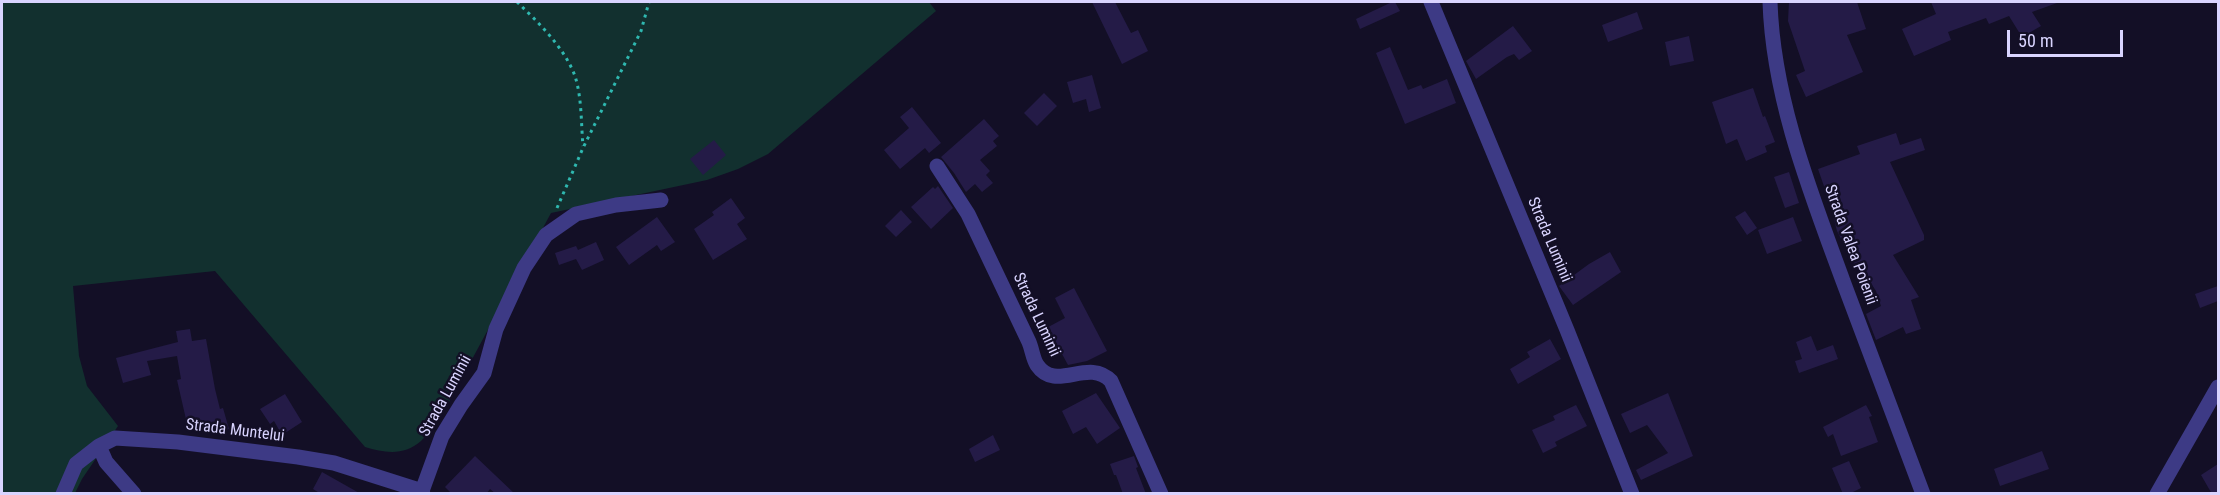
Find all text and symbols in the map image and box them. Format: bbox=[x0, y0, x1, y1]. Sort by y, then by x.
scale bar bbox=[2010, 18, 2126, 56]
text: 50 m bbox=[2018, 30, 2053, 51]
street label: Strada Valea Poienii bbox=[1819, 182, 1881, 308]
street label: Strada Luminii bbox=[1523, 195, 1575, 285]
street label: Strada Luminii bbox=[1008, 270, 1064, 360]
street label: Strada Luminii bbox=[416, 352, 476, 440]
street label: Strada Muntelui bbox=[184, 415, 286, 447]

